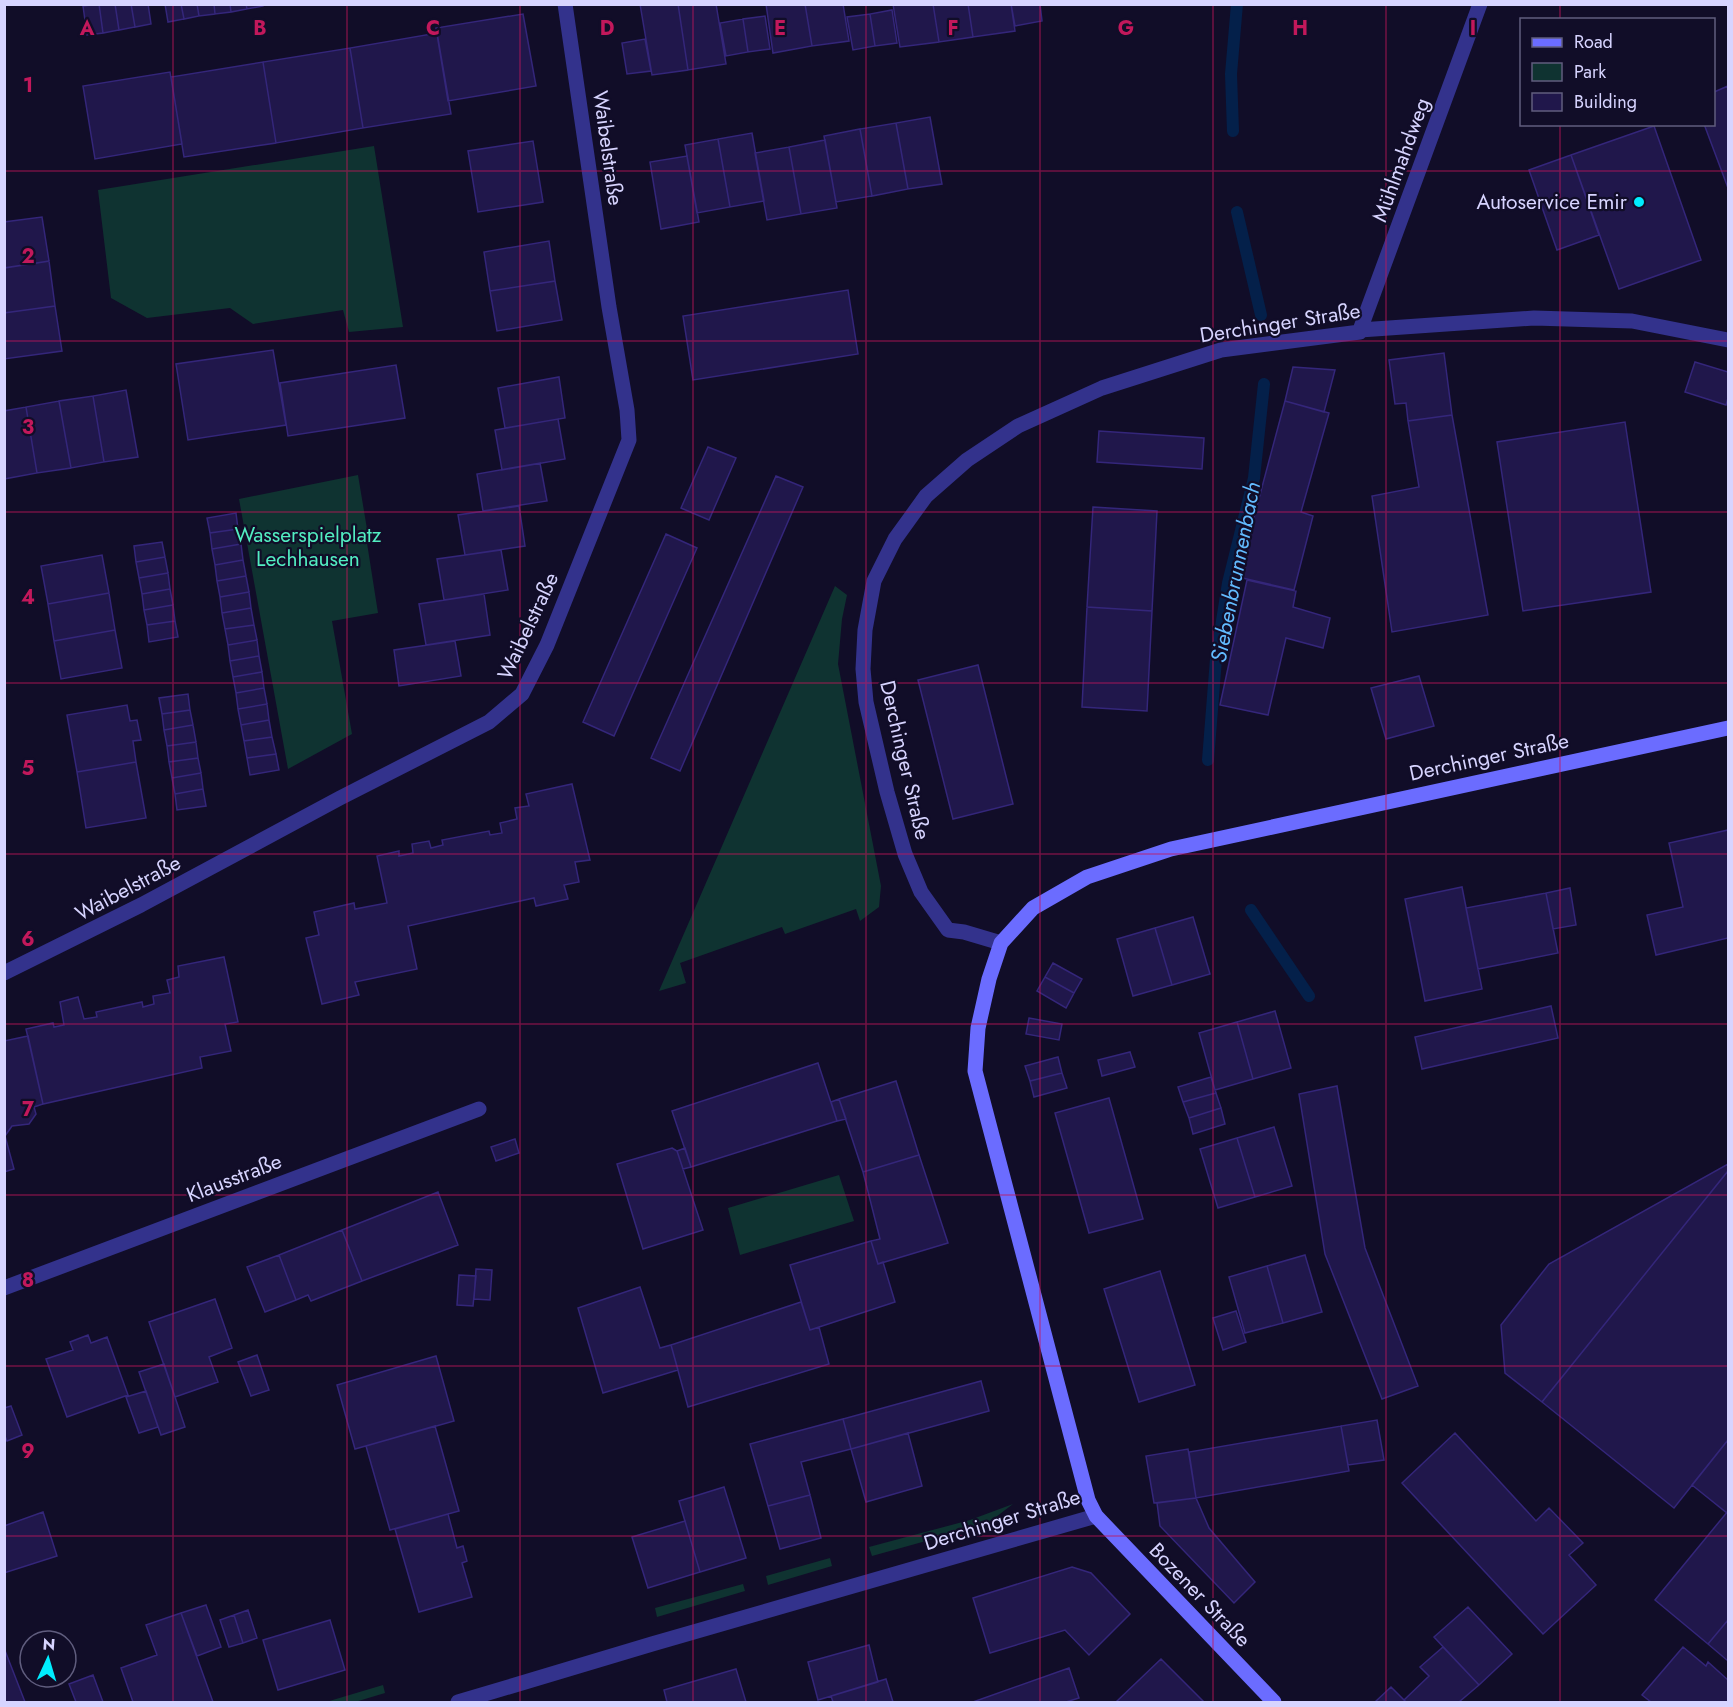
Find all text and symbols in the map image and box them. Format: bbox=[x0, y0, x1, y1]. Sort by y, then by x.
text: A bbox=[79, 14, 95, 43]
text: B bbox=[253, 14, 267, 43]
text: C bbox=[426, 14, 440, 43]
text: D bbox=[600, 14, 614, 43]
text: E bbox=[774, 14, 786, 43]
text: F bbox=[947, 14, 959, 43]
text: G bbox=[1118, 14, 1134, 43]
text: H bbox=[1292, 14, 1308, 43]
text: I bbox=[1470, 14, 1476, 43]
legend bbox=[1520, 18, 1715, 126]
text: Road bbox=[1574, 29, 1613, 55]
text: Park bbox=[1574, 59, 1606, 85]
text: 1 bbox=[23, 71, 33, 100]
street label: Waibelstraße bbox=[585, 89, 631, 207]
text: Building bbox=[1574, 89, 1637, 115]
street label: Mühlmahdweg bbox=[1365, 94, 1437, 226]
place label: Autoservice Emir bbox=[1476, 187, 1628, 217]
marker: Autoservice Emir bbox=[1632, 195, 1646, 209]
text: 2 bbox=[21, 242, 35, 271]
street label: Derchinger Straße bbox=[1197, 295, 1363, 351]
text: 3 bbox=[22, 413, 34, 442]
water label: Siebenbrunnenbach bbox=[1202, 479, 1268, 665]
park label: Wasserspielplatz Lechhausen bbox=[235, 520, 382, 574]
street label: Waibelstraße bbox=[490, 567, 566, 685]
text: 4 bbox=[21, 583, 35, 612]
street label: Derchinger Straße bbox=[872, 678, 938, 843]
street label: Derchinger Straße bbox=[1406, 725, 1572, 789]
text: 5 bbox=[22, 754, 35, 783]
street label: Waibelstraße bbox=[70, 848, 186, 928]
text: 6 bbox=[21, 925, 35, 954]
text: 7 bbox=[22, 1095, 35, 1124]
street label: Klausstraße bbox=[182, 1146, 286, 1210]
text: 8 bbox=[22, 1266, 34, 1295]
text: 9 bbox=[21, 1437, 35, 1466]
street label: Derchinger Straße bbox=[920, 1482, 1084, 1558]
street label: Bozener Straße bbox=[1142, 1536, 1258, 1654]
north arrow bbox=[18, 1629, 78, 1689]
text: N bbox=[42, 1633, 56, 1656]

